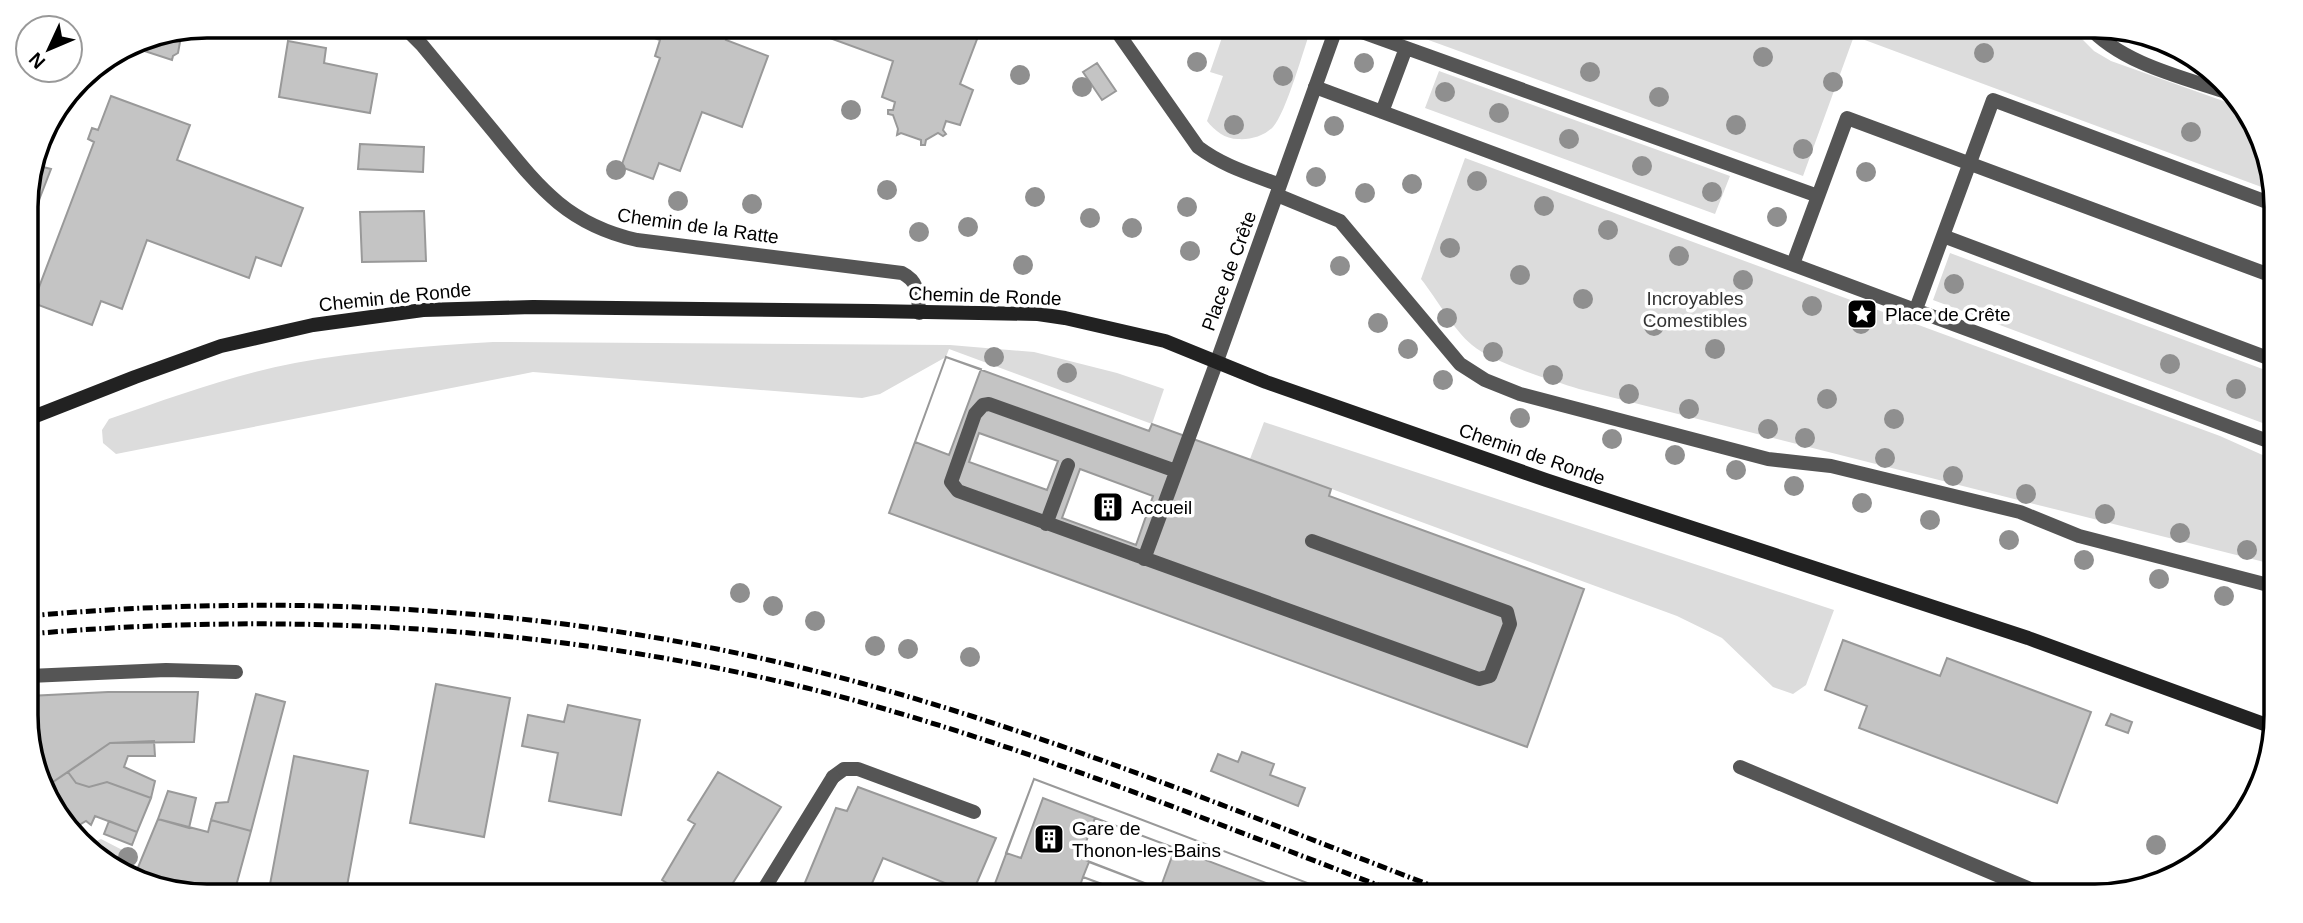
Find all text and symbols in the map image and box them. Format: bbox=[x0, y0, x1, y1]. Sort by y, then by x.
north arrow bbox=[14, 14, 84, 84]
text: N bbox=[25, 48, 49, 73]
street label: Chemin de la Ratte bbox=[616, 204, 780, 248]
street label: Place de Crête bbox=[1198, 208, 1260, 334]
street label: Chemin de Ronde bbox=[318, 279, 472, 315]
street label: Chemin de Ronde bbox=[908, 283, 1062, 309]
park label: Incroyables Comestibles bbox=[1643, 288, 1747, 331]
place icon: Place de Crête bbox=[1845, 297, 1879, 331]
place label: Place de Crête bbox=[1885, 304, 2011, 325]
street label: Chemin de Ronde bbox=[1456, 419, 1608, 489]
building icon: Accueil bbox=[1091, 490, 1125, 524]
place label: Accueil bbox=[1131, 497, 1192, 518]
place label: Gare de Thonon-les-Bains bbox=[1072, 818, 1221, 861]
building icon: Gare de Thonon-les-Bains bbox=[1032, 822, 1066, 856]

